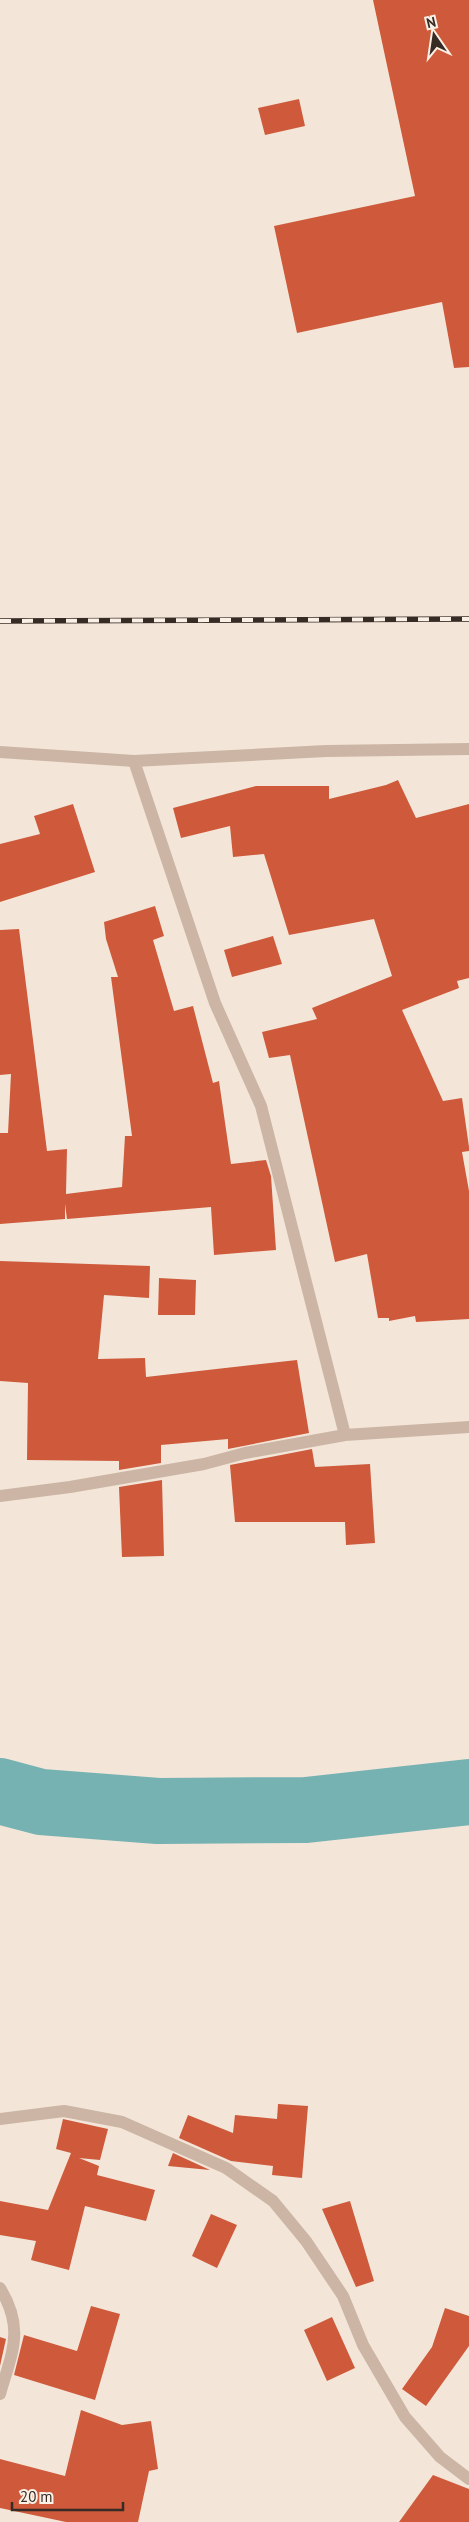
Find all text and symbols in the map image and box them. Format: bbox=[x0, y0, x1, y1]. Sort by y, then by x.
north arrow bbox=[409, 10, 459, 60]
text: N bbox=[425, 13, 438, 32]
scale bar bbox=[12, 2480, 124, 2512]
text: 20 m bbox=[20, 2487, 53, 2506]

